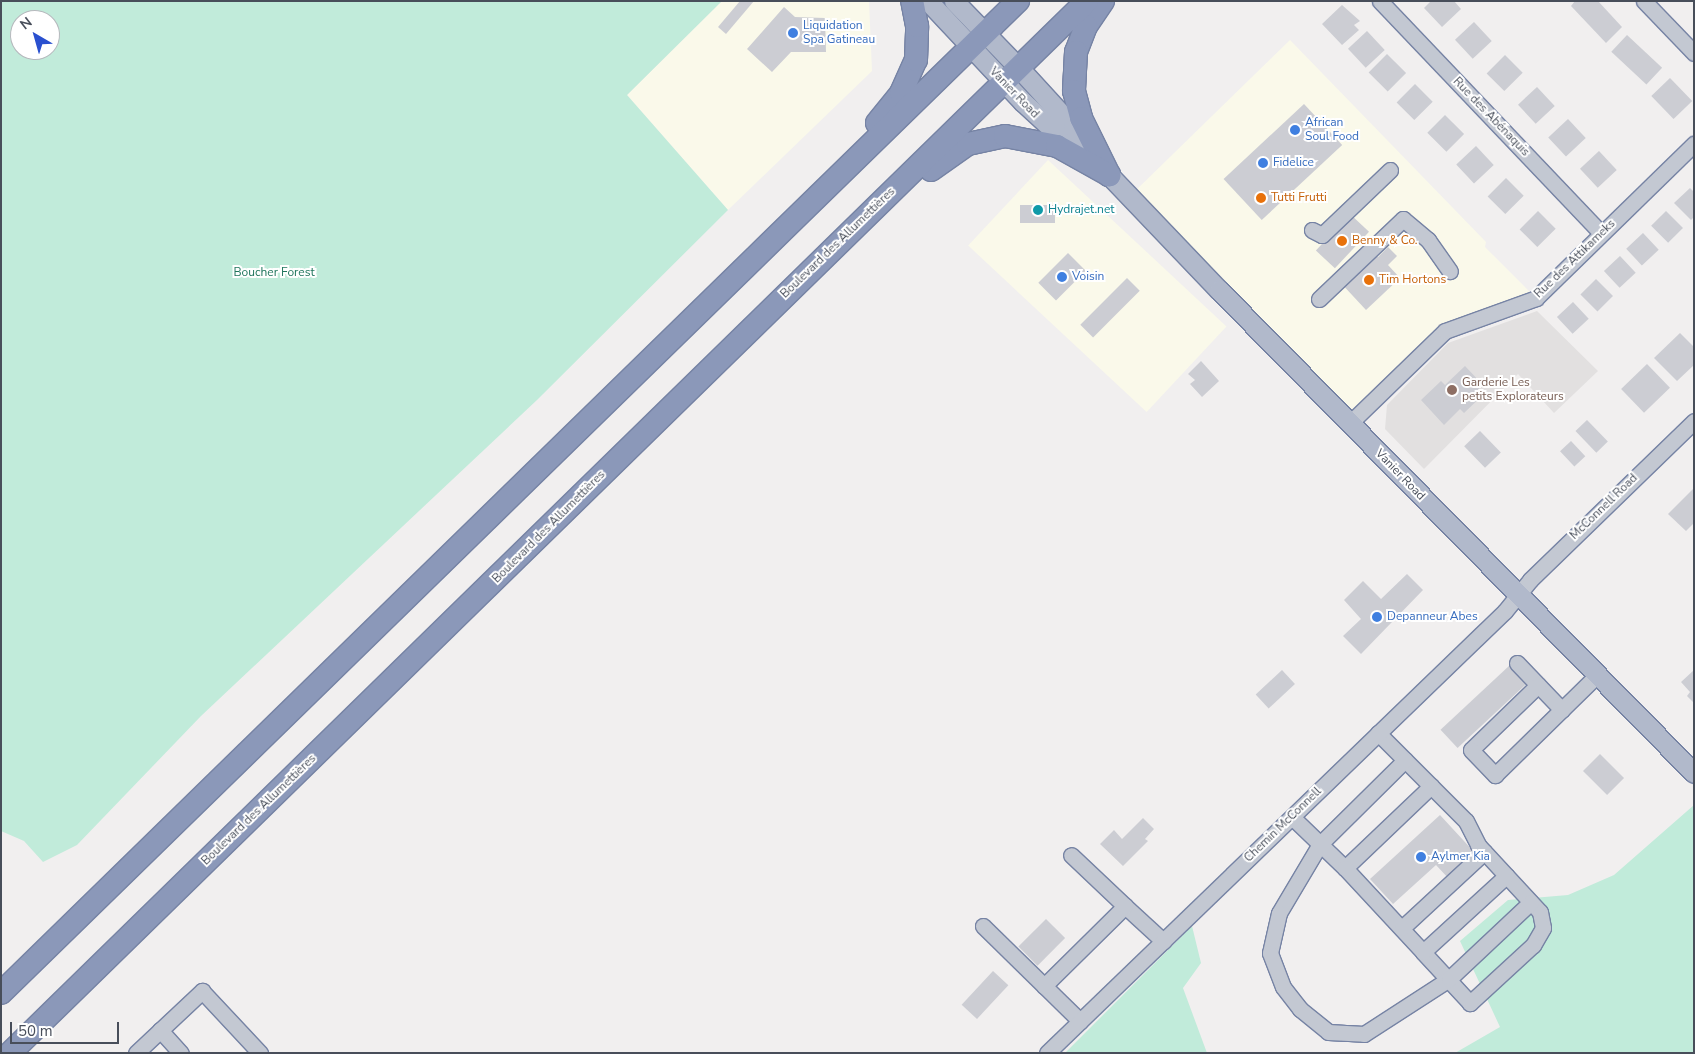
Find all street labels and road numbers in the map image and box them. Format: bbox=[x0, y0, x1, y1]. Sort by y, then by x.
street label: Vanier Road bbox=[986, 65, 1042, 121]
street label: Rue des Abénaquis bbox=[1450, 75, 1532, 159]
street label: Boulevard des Allumettières bbox=[778, 185, 898, 301]
street label: Rue des Attikameks bbox=[1532, 217, 1618, 301]
street label: Vanier Road bbox=[1372, 447, 1428, 503]
street label: Boulevard des Allumettières bbox=[490, 468, 608, 586]
street label: McConnell Road bbox=[1567, 471, 1641, 543]
street label: Boulevard des Allumettières bbox=[199, 752, 319, 868]
street label: Chemin McConnell bbox=[1241, 785, 1325, 865]

